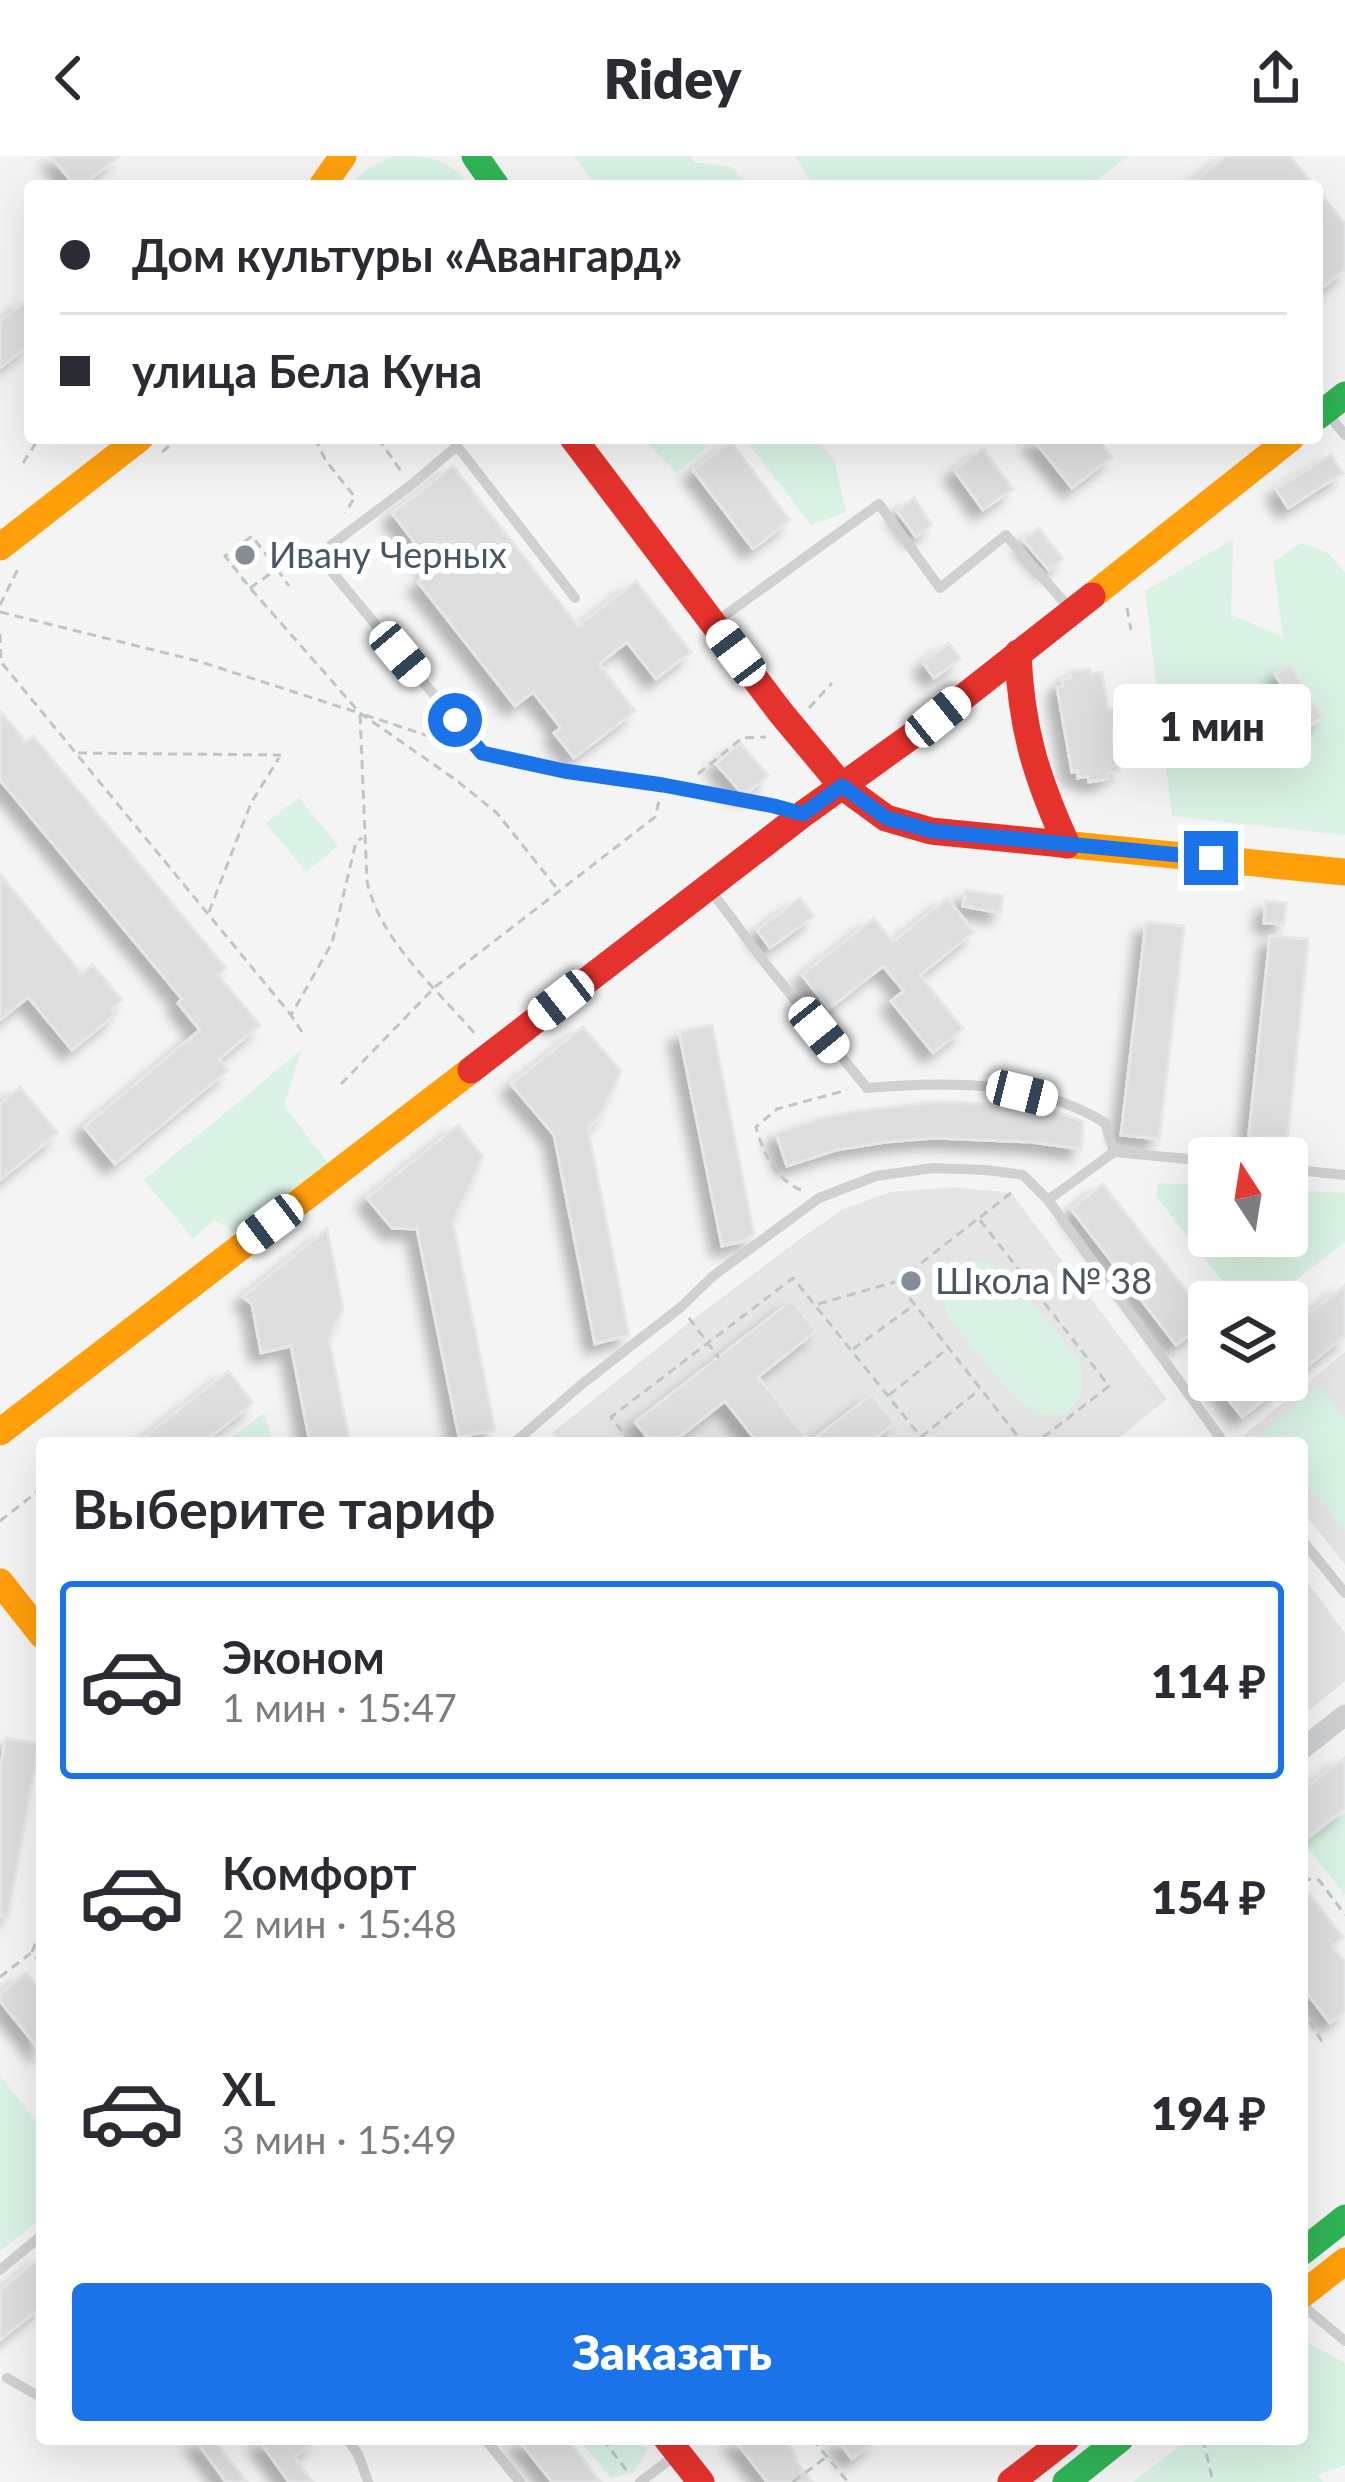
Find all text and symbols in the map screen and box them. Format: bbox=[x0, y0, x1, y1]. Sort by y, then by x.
icon: back bbox=[36, 45, 102, 111]
icon: share bbox=[1243, 45, 1309, 111]
text: Ridey bbox=[604, 46, 741, 111]
text: Дом культуры «Авангард» bbox=[132, 228, 683, 282]
text: улица Бела Куна bbox=[132, 344, 482, 398]
place label: Ивану Черных bbox=[269, 532, 507, 576]
marker: Ивану Черных bbox=[232, 542, 258, 568]
car bbox=[700, 613, 772, 693]
car bbox=[363, 615, 437, 693]
car bbox=[899, 680, 977, 754]
callout: 1 мин bbox=[1112, 684, 1310, 768]
route start bbox=[428, 693, 482, 747]
text: 1 мин bbox=[1159, 703, 1265, 749]
route end bbox=[1184, 831, 1238, 885]
car bbox=[522, 964, 600, 1036]
car bbox=[782, 991, 856, 1069]
car bbox=[983, 1067, 1061, 1119]
north arrow bbox=[1188, 1137, 1308, 1257]
map controls bbox=[1188, 1137, 1308, 1401]
car bbox=[230, 1188, 310, 1260]
place label: Школа № 38 bbox=[935, 1258, 1152, 1302]
marker: Школа № 38 bbox=[898, 1268, 924, 1294]
button: layers bbox=[1188, 1281, 1308, 1401]
text: Выберите тариф bbox=[72, 1476, 495, 1541]
icon: car bbox=[78, 1626, 186, 1734]
text: Эконом bbox=[222, 1630, 385, 1684]
text: 114 ₽ bbox=[1151, 1654, 1266, 1708]
text: 1 мин · 15:47 bbox=[222, 1684, 457, 1730]
icon: car bbox=[78, 1842, 186, 1950]
text: Комфорт bbox=[222, 1846, 417, 1900]
text: 154 ₽ bbox=[1151, 1870, 1266, 1924]
text: 2 мин · 15:48 bbox=[222, 1900, 457, 1946]
icon: car bbox=[78, 2058, 186, 2166]
text: XL bbox=[222, 2062, 276, 2116]
text: 194 ₽ bbox=[1151, 2086, 1266, 2140]
text: 3 мин · 15:49 bbox=[222, 2116, 457, 2162]
button: Заказать bbox=[72, 2283, 1272, 2421]

